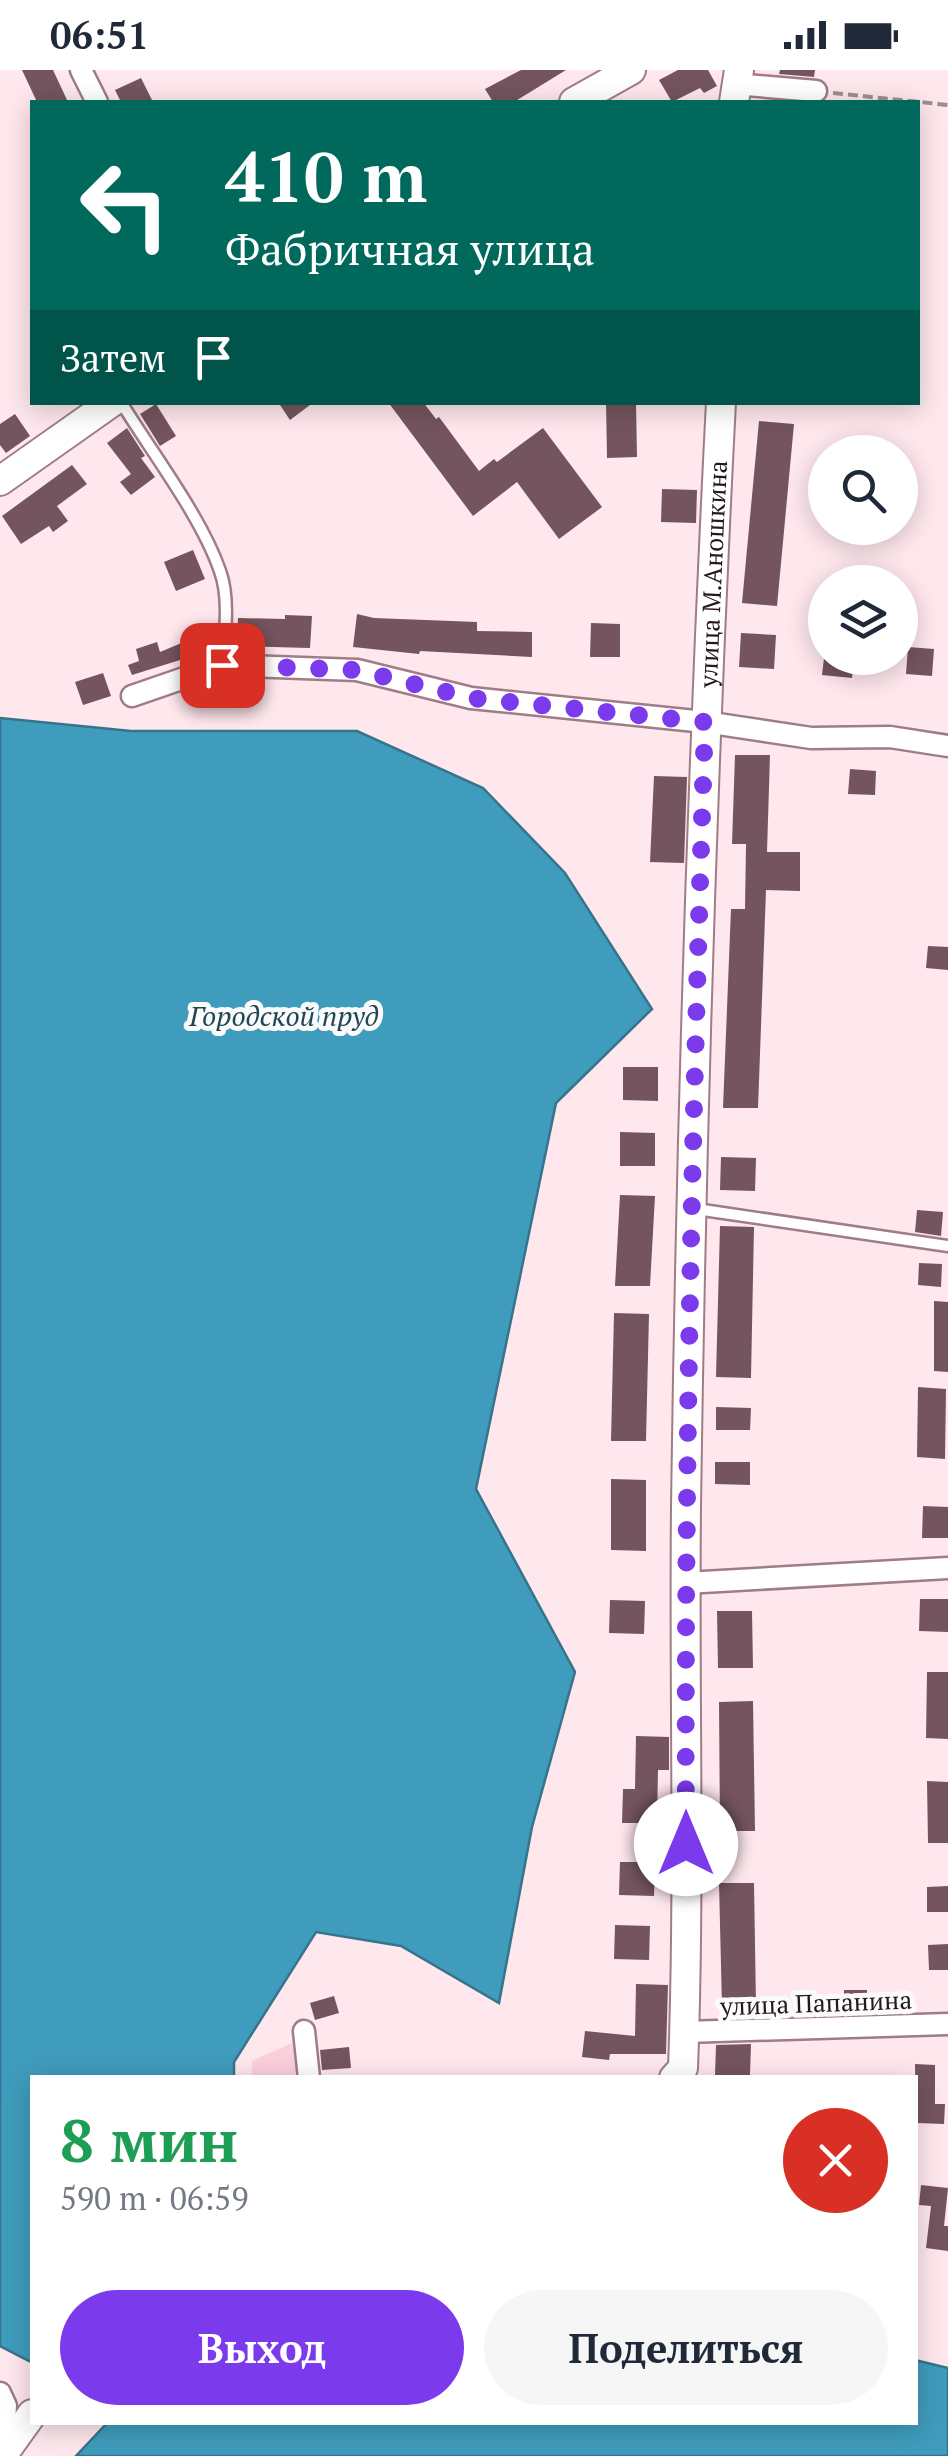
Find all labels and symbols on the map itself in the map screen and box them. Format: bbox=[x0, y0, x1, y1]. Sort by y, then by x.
street label: улица М.Аношкина bbox=[691, 459, 734, 689]
pin bbox=[180, 623, 265, 708]
water label: Городской пруд bbox=[188, 997, 379, 1034]
position arrow bbox=[634, 1792, 738, 1896]
street label: улица Папанина bbox=[718, 1983, 913, 2022]

